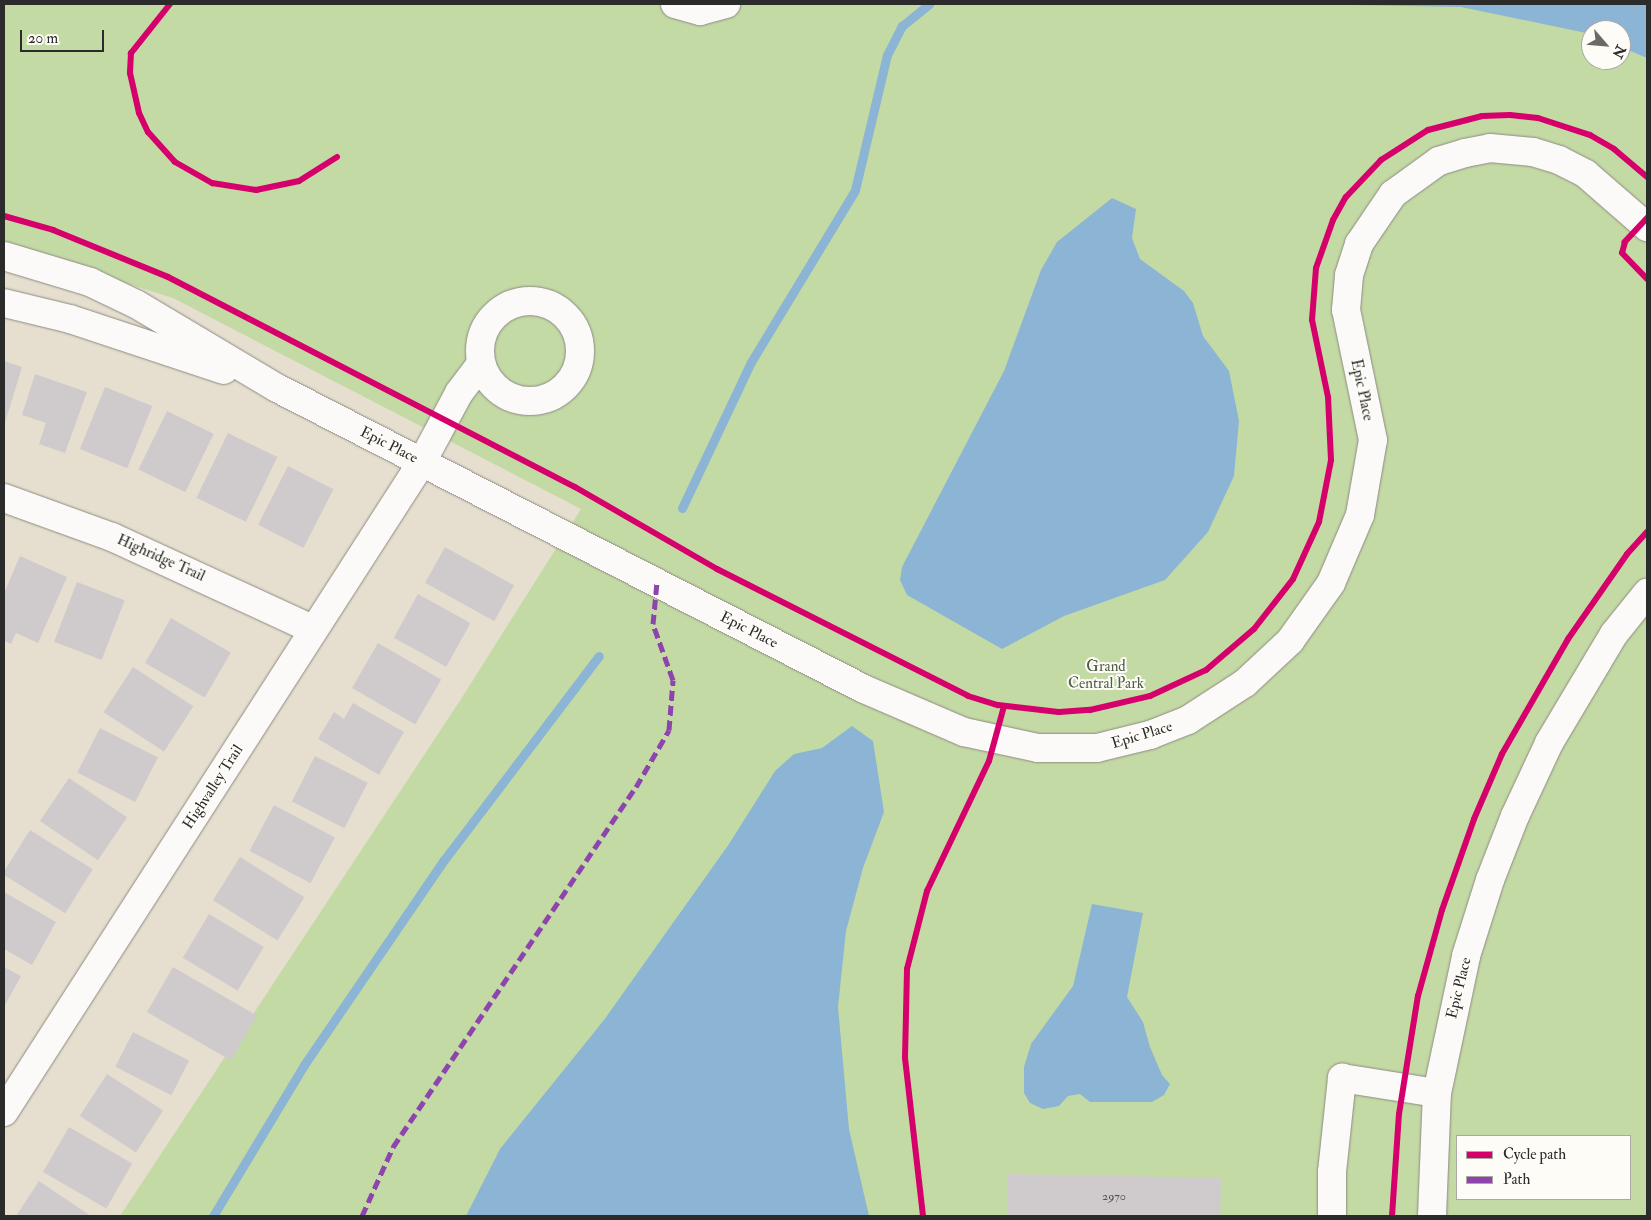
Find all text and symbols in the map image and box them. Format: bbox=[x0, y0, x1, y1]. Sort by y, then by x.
scale bar bbox=[22, 20, 106, 52]
north arrow bbox=[1581, 20, 1631, 70]
text: 20 m bbox=[28, 29, 58, 48]
text: N bbox=[1609, 42, 1629, 61]
street label: Epic Place bbox=[1347, 358, 1377, 422]
street label: Epic Place bbox=[357, 423, 421, 467]
street label: Highridge Trail bbox=[114, 531, 208, 585]
street label: Epic Place bbox=[717, 608, 781, 652]
park label: Grand Central Park bbox=[1068, 657, 1144, 692]
street label: Epic Place bbox=[1109, 717, 1175, 753]
street label: Highvalley Trail bbox=[179, 742, 247, 832]
street label: Epic Place bbox=[1443, 955, 1475, 1021]
legend bbox=[1456, 1135, 1631, 1200]
text: Cycle path bbox=[1503, 1145, 1566, 1164]
text: Path bbox=[1503, 1170, 1530, 1189]
house number: 2970 bbox=[1102, 1190, 1126, 1204]

